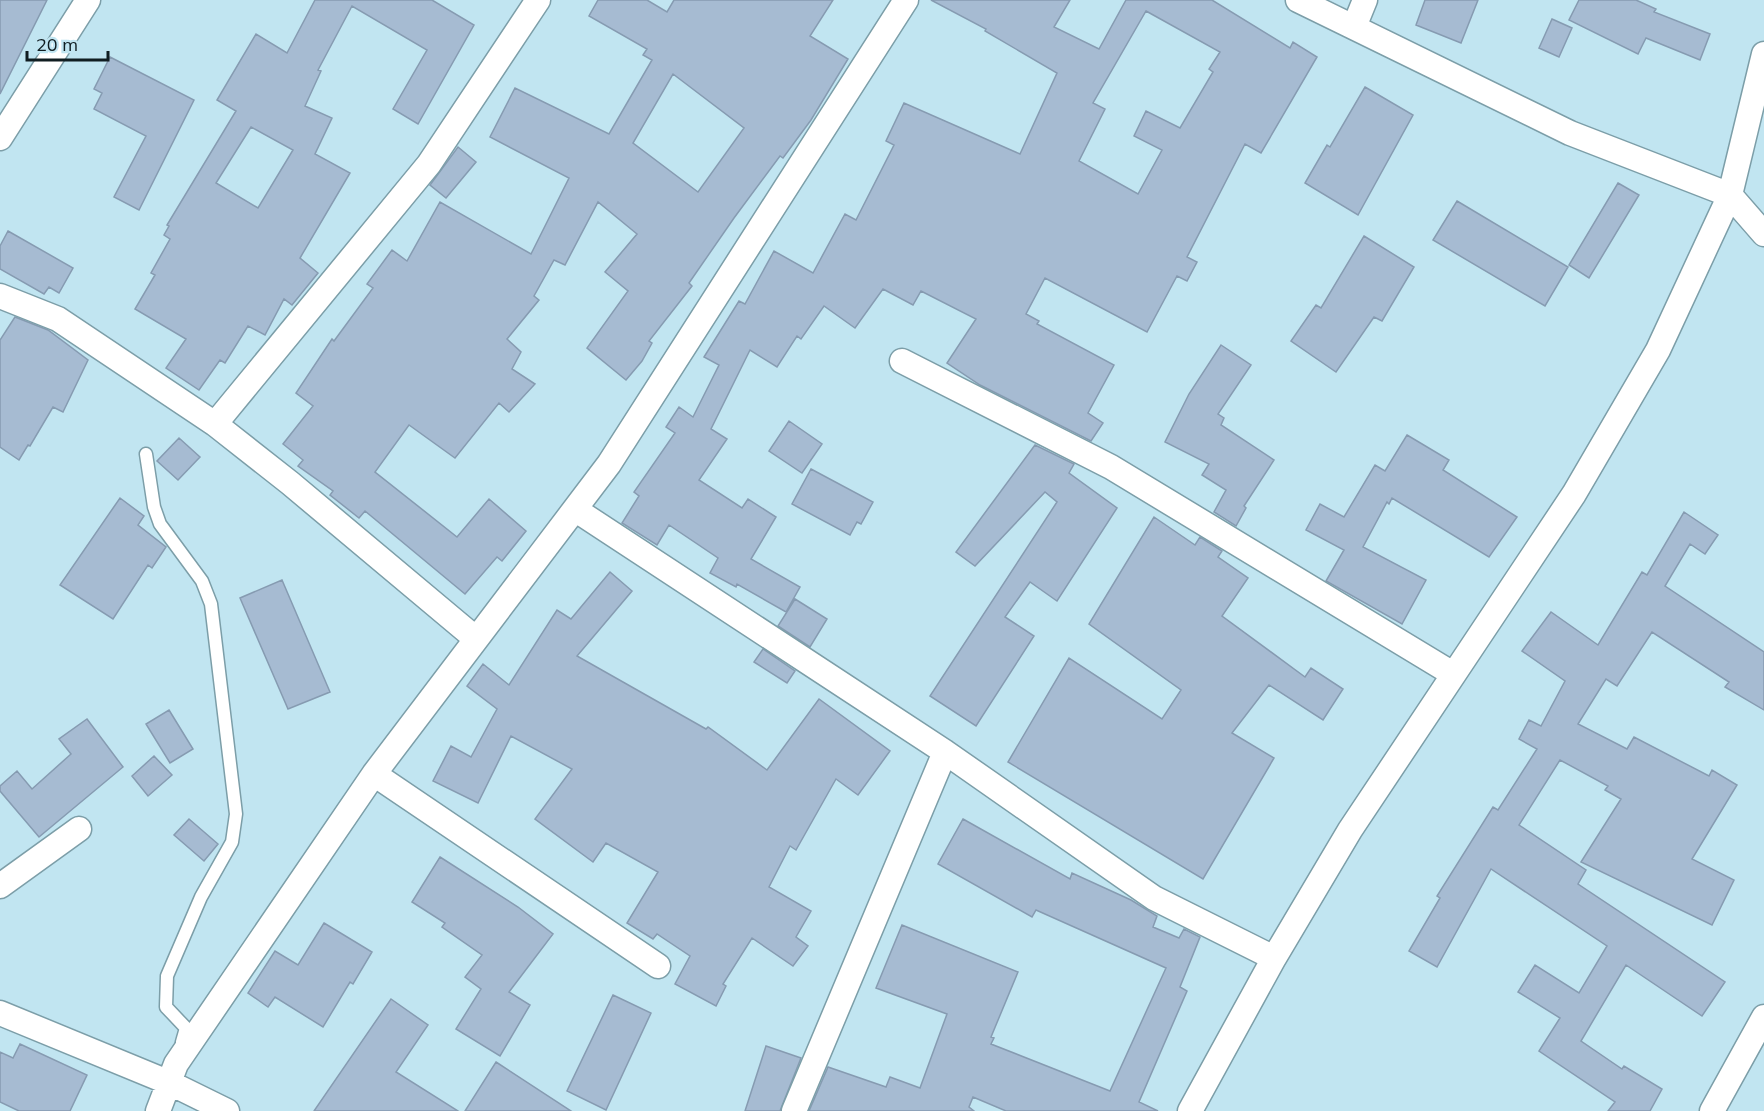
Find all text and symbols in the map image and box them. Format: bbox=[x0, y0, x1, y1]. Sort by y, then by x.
scale bar bbox=[27, 24, 108, 62]
text: 20 m bbox=[36, 33, 78, 56]

